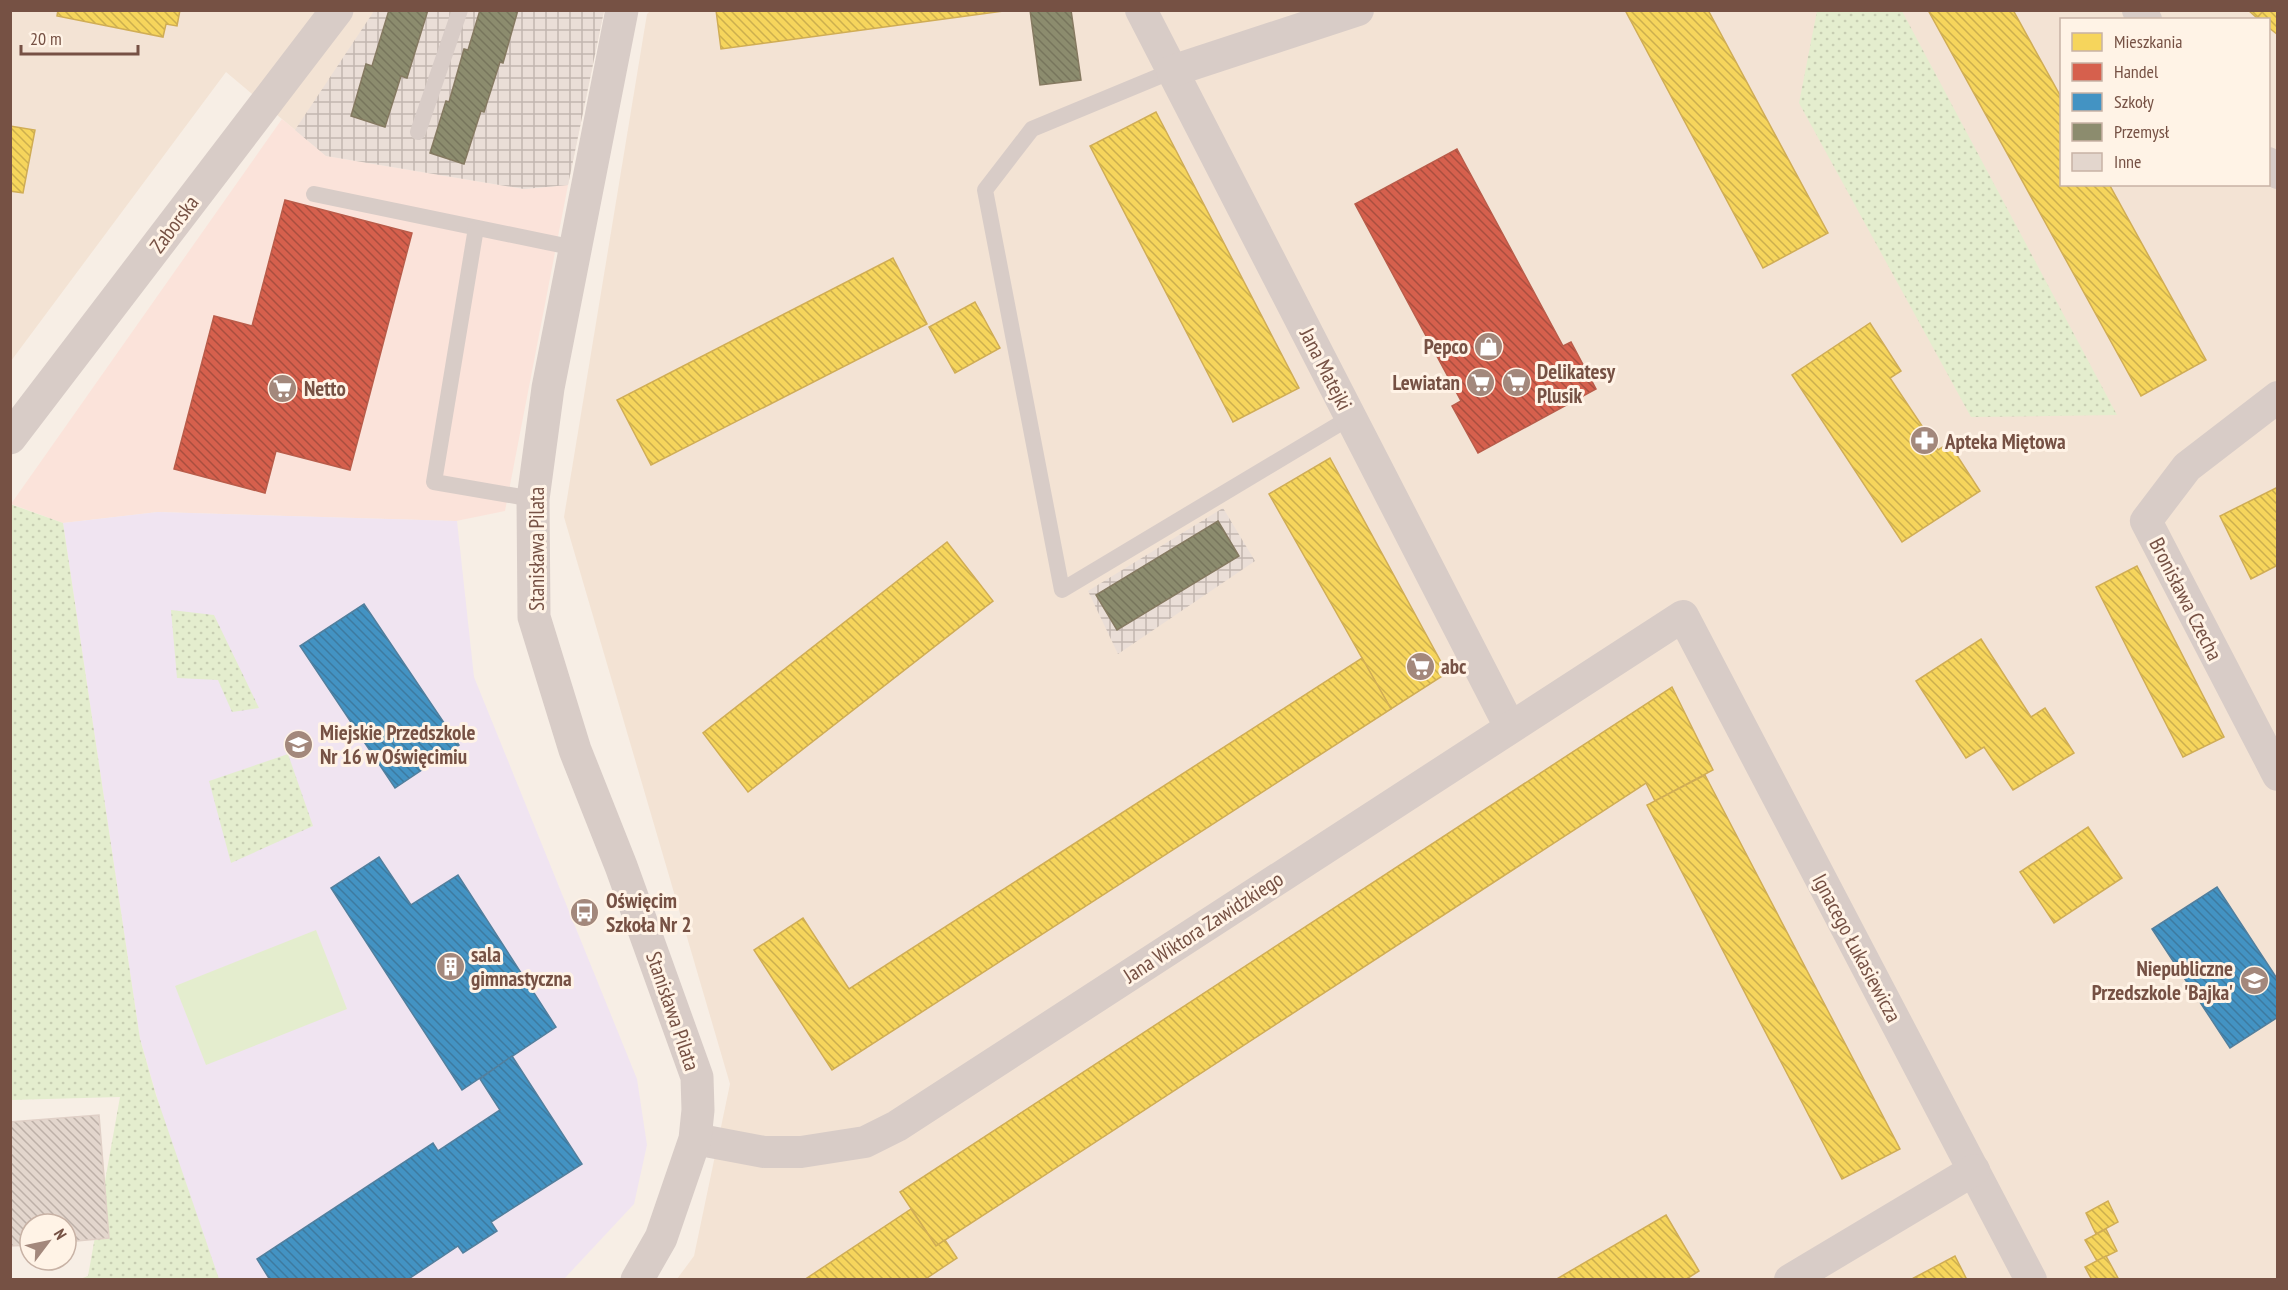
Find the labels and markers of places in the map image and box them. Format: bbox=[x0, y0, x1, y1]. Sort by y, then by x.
shop icon: Pepco bbox=[1473, 330, 1505, 362]
place label: Pepco bbox=[1424, 333, 1468, 360]
place label: Delikatesy Plusik bbox=[1537, 358, 1616, 409]
supermarket icon: Lewiatan bbox=[1465, 366, 1497, 398]
supermarket icon: Delikatesy Plusik bbox=[1500, 367, 1532, 399]
place label: Lewiatan bbox=[1393, 369, 1460, 396]
supermarket icon: Netto bbox=[267, 372, 299, 404]
place label: Netto bbox=[304, 375, 346, 402]
pharmacy icon: Apteka Miętowa bbox=[1908, 425, 1940, 457]
place label: Apteka Miętowa bbox=[1944, 428, 2066, 455]
supermarket icon: abc bbox=[1404, 650, 1436, 682]
place label: abc bbox=[1441, 653, 1467, 680]
place label: Miejskie Przedszkole Nr 16 w Oświęcimiu bbox=[320, 719, 476, 770]
school or university icon: Miejskie Przedszkole Nr 16 w Oświęcimiu bbox=[283, 728, 315, 760]
place label: Oświęcim Szkoła Nr 2 bbox=[606, 887, 691, 938]
bus stop icon: Oświęcim Szkoła Nr 2 bbox=[569, 896, 601, 928]
place label: sala gimnastyczna bbox=[471, 941, 572, 992]
building icon: sala gimnastyczna bbox=[434, 950, 466, 982]
place label: Niepubliczne Przedszkole 'Bajka' bbox=[2092, 955, 2233, 1006]
school or university icon: Niepubliczne Przedszkole 'Bajka' bbox=[2238, 964, 2270, 996]

